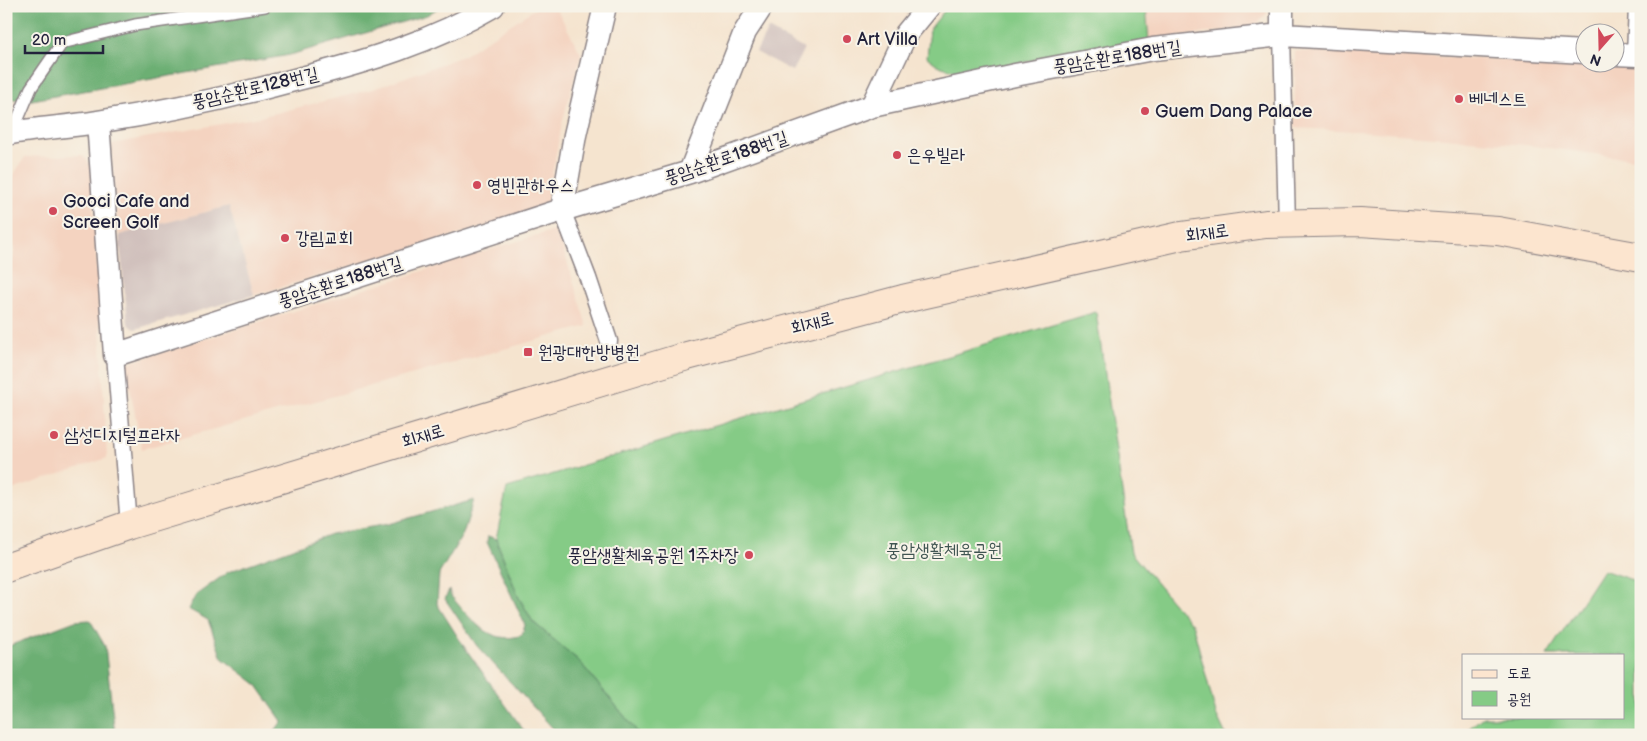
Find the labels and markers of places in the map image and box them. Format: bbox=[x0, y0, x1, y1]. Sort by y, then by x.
place label: Art Villa bbox=[857, 29, 918, 50]
marker: Art Villa bbox=[841, 33, 853, 45]
place label: 베네스트 bbox=[1469, 89, 1527, 110]
marker: 베네스트 bbox=[1453, 93, 1465, 105]
place label: Guem Dang Palace bbox=[1155, 101, 1313, 122]
marker: Guem Dang Palace bbox=[1139, 105, 1151, 117]
place label: 은우빌라 bbox=[907, 145, 965, 166]
marker: 은우빌라 bbox=[891, 149, 903, 161]
place label: 영빈관하우스 bbox=[487, 175, 574, 196]
marker: 영빈관하우스 bbox=[471, 179, 483, 191]
place label: Gooci Cafe and Screen Golf bbox=[63, 191, 190, 233]
marker: Gooci Cafe and Screen Golf bbox=[47, 205, 59, 217]
place label: 강림교회 bbox=[295, 228, 353, 249]
marker: 강림교회 bbox=[279, 232, 291, 244]
place label: 원광대한방병원 bbox=[538, 342, 639, 363]
marker: 원광대한방병원 bbox=[522, 346, 534, 358]
place label: 삼성디지털프라자 bbox=[64, 425, 180, 446]
marker: 삼성디지털프라자 bbox=[48, 429, 60, 441]
place label: 풍암생활체육공원 1주차장 bbox=[568, 545, 739, 566]
marker: 풍암생활체육공원 1주차장 bbox=[743, 549, 755, 561]

